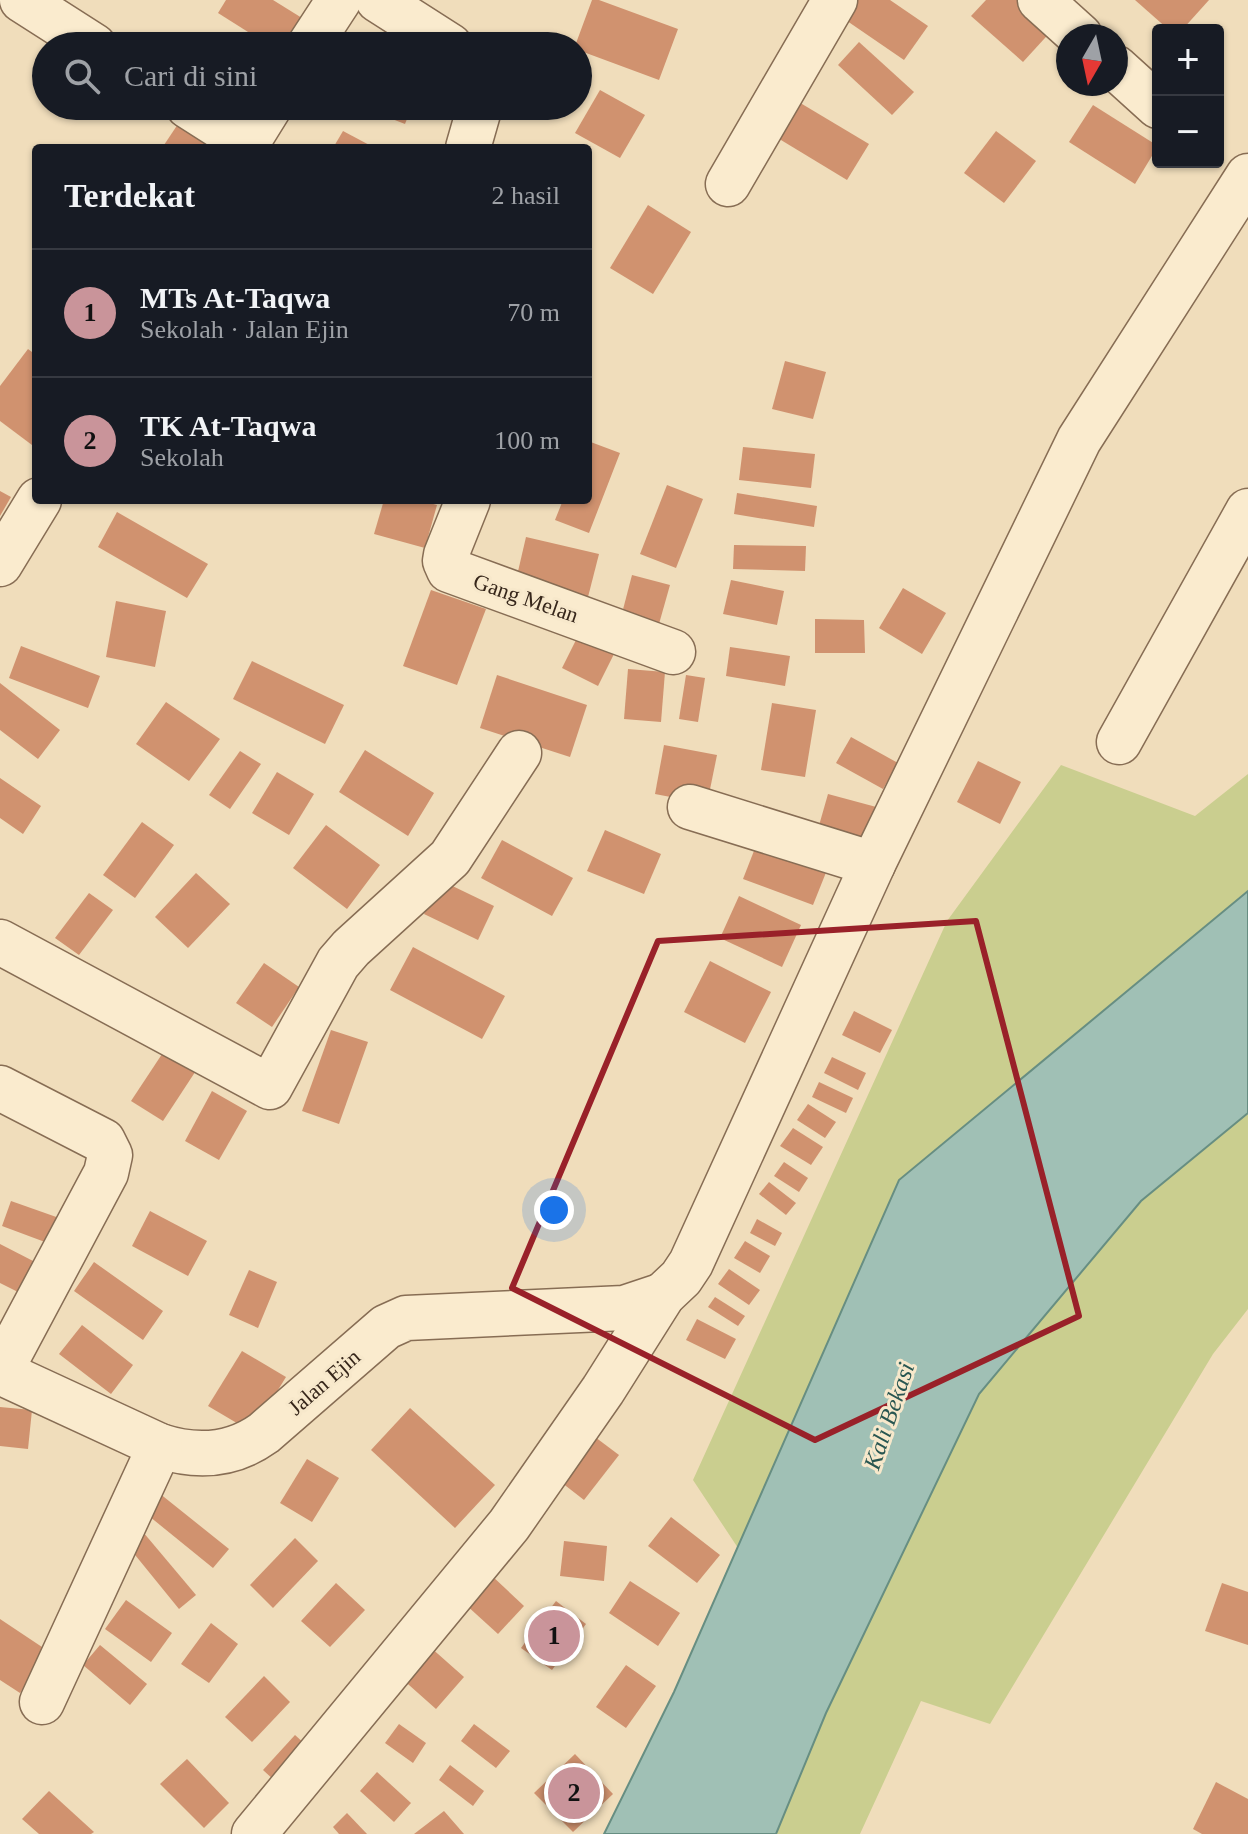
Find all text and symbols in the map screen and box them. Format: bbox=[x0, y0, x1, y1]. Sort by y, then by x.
north arrow bbox=[1056, 24, 1128, 96]
map controls bbox=[1152, 24, 1224, 168]
button: + bbox=[1152, 24, 1224, 96]
search box bbox=[32, 32, 592, 120]
icon: search bbox=[60, 54, 104, 98]
text: Cari di sini bbox=[124, 59, 257, 92]
button: − bbox=[1152, 96, 1224, 168]
text: Terdekat bbox=[64, 177, 195, 214]
text: 2 hasil bbox=[491, 181, 560, 210]
text: MTs At-Taqwa bbox=[140, 281, 330, 314]
text: 1 bbox=[84, 298, 97, 327]
text: 70 m bbox=[507, 298, 560, 327]
text: Sekolah · Jalan Ejin bbox=[140, 315, 349, 344]
text: TK At-Taqwa bbox=[140, 409, 316, 442]
text: 2 bbox=[84, 426, 97, 455]
text: 100 m bbox=[494, 426, 560, 455]
text: Sekolah bbox=[140, 443, 224, 472]
street label: Gang Melan bbox=[470, 568, 582, 628]
your location bbox=[534, 1190, 574, 1230]
street label: Jalan Ejin bbox=[283, 1344, 365, 1420]
water label: Kali Bekasi bbox=[858, 1359, 919, 1474]
pin: 1 bbox=[528, 1606, 580, 1666]
pin: 2 bbox=[548, 1763, 600, 1823]

